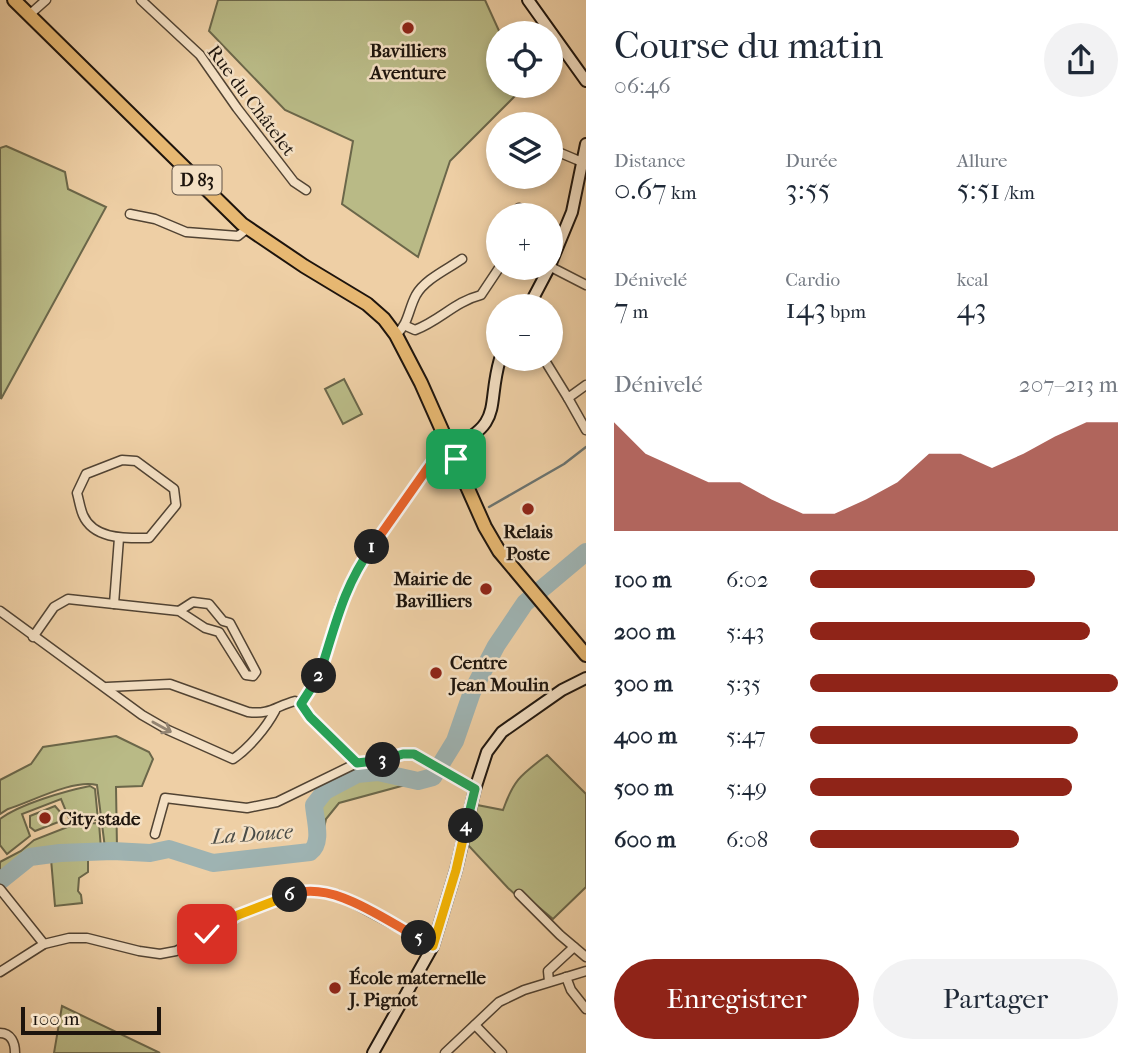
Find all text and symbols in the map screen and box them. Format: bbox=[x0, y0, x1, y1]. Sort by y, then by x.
marker: Bavilliers Aventure bbox=[400, 20, 416, 36]
map controls bbox=[486, 21, 563, 371]
button: locate bbox=[486, 21, 563, 98]
text: Course du matin bbox=[614, 23, 883, 68]
button: share bbox=[1044, 23, 1118, 97]
place label: Bavilliers Aventure bbox=[369, 40, 447, 84]
street label: Rue du Châtelet bbox=[203, 41, 300, 160]
text: 06:46 bbox=[614, 72, 671, 99]
button: layers bbox=[486, 112, 563, 189]
text: Distance bbox=[614, 150, 685, 172]
text: Durée bbox=[785, 150, 837, 172]
text: Allure bbox=[957, 150, 1008, 172]
road number: D 83 bbox=[172, 166, 222, 195]
text: 0.67 bbox=[614, 172, 667, 207]
text: 3:55 bbox=[785, 172, 831, 207]
text: 5:51 bbox=[957, 172, 1001, 207]
text: km bbox=[667, 182, 697, 204]
text: /km bbox=[1001, 182, 1035, 204]
button: + bbox=[486, 203, 563, 280]
text: Dénivelé bbox=[614, 269, 687, 291]
text: Cardio bbox=[785, 269, 840, 291]
text: kcal bbox=[957, 269, 989, 291]
text: 7 bbox=[614, 291, 628, 326]
text: 143 bbox=[785, 291, 826, 326]
text: 43 bbox=[957, 291, 987, 326]
button: − bbox=[486, 294, 563, 371]
text: m bbox=[628, 301, 648, 323]
text: bpm bbox=[826, 301, 866, 323]
text: Dénivelé bbox=[614, 371, 703, 398]
text: 207–213 m bbox=[1019, 371, 1118, 398]
pin bbox=[426, 429, 486, 489]
icon: arrive bbox=[437, 440, 475, 478]
marker: Relais Poste bbox=[520, 501, 536, 517]
place label: Relais Poste bbox=[503, 521, 553, 565]
pin: 1 bbox=[354, 530, 390, 564]
text: 1 bbox=[368, 535, 375, 557]
text: 100 m bbox=[614, 566, 672, 593]
text: 6:02 bbox=[726, 566, 769, 593]
place label: Mairie de Bavilliers bbox=[392, 568, 473, 612]
marker: Mairie de Bavilliers bbox=[478, 581, 494, 597]
text: 200 m bbox=[614, 618, 675, 645]
text: 5:43 bbox=[726, 618, 765, 645]
place label: Centre Jean Moulin bbox=[448, 652, 550, 696]
pin: 2 bbox=[302, 658, 336, 694]
text: 2 bbox=[314, 664, 323, 686]
marker: Centre Jean Moulin bbox=[428, 665, 444, 681]
text: 300 m bbox=[614, 670, 673, 697]
text: 5:35 bbox=[726, 670, 761, 697]
one-way arrow bbox=[152, 720, 172, 734]
text: 400 m bbox=[614, 722, 677, 749]
text: 5:47 bbox=[726, 722, 766, 749]
pin: 3 bbox=[366, 742, 400, 778]
text: 3 bbox=[379, 748, 386, 770]
text: 500 m bbox=[614, 774, 673, 801]
text: 5:49 bbox=[726, 774, 767, 801]
place label: City stade bbox=[59, 808, 141, 830]
pin: 4 bbox=[448, 808, 484, 844]
marker: City stade bbox=[37, 810, 53, 826]
text: 4 bbox=[460, 814, 471, 836]
water label: La Douce bbox=[209, 819, 294, 849]
text: 600 m bbox=[614, 826, 676, 853]
text: 6:08 bbox=[726, 826, 768, 853]
pin: 6 bbox=[272, 878, 308, 912]
text: 6 bbox=[284, 883, 295, 905]
pin bbox=[177, 904, 237, 964]
icon: check bbox=[188, 915, 226, 953]
pin: 5 bbox=[402, 920, 436, 956]
text: 5 bbox=[414, 926, 423, 948]
button: Enregistrer bbox=[614, 959, 859, 1039]
button: Partager bbox=[873, 959, 1118, 1039]
place label: École maternelle J. Pignot bbox=[347, 966, 487, 1011]
marker: École maternelle J. Pignot bbox=[327, 980, 343, 996]
scale bar bbox=[21, 1004, 161, 1036]
text: 100 m bbox=[32, 1008, 80, 1030]

